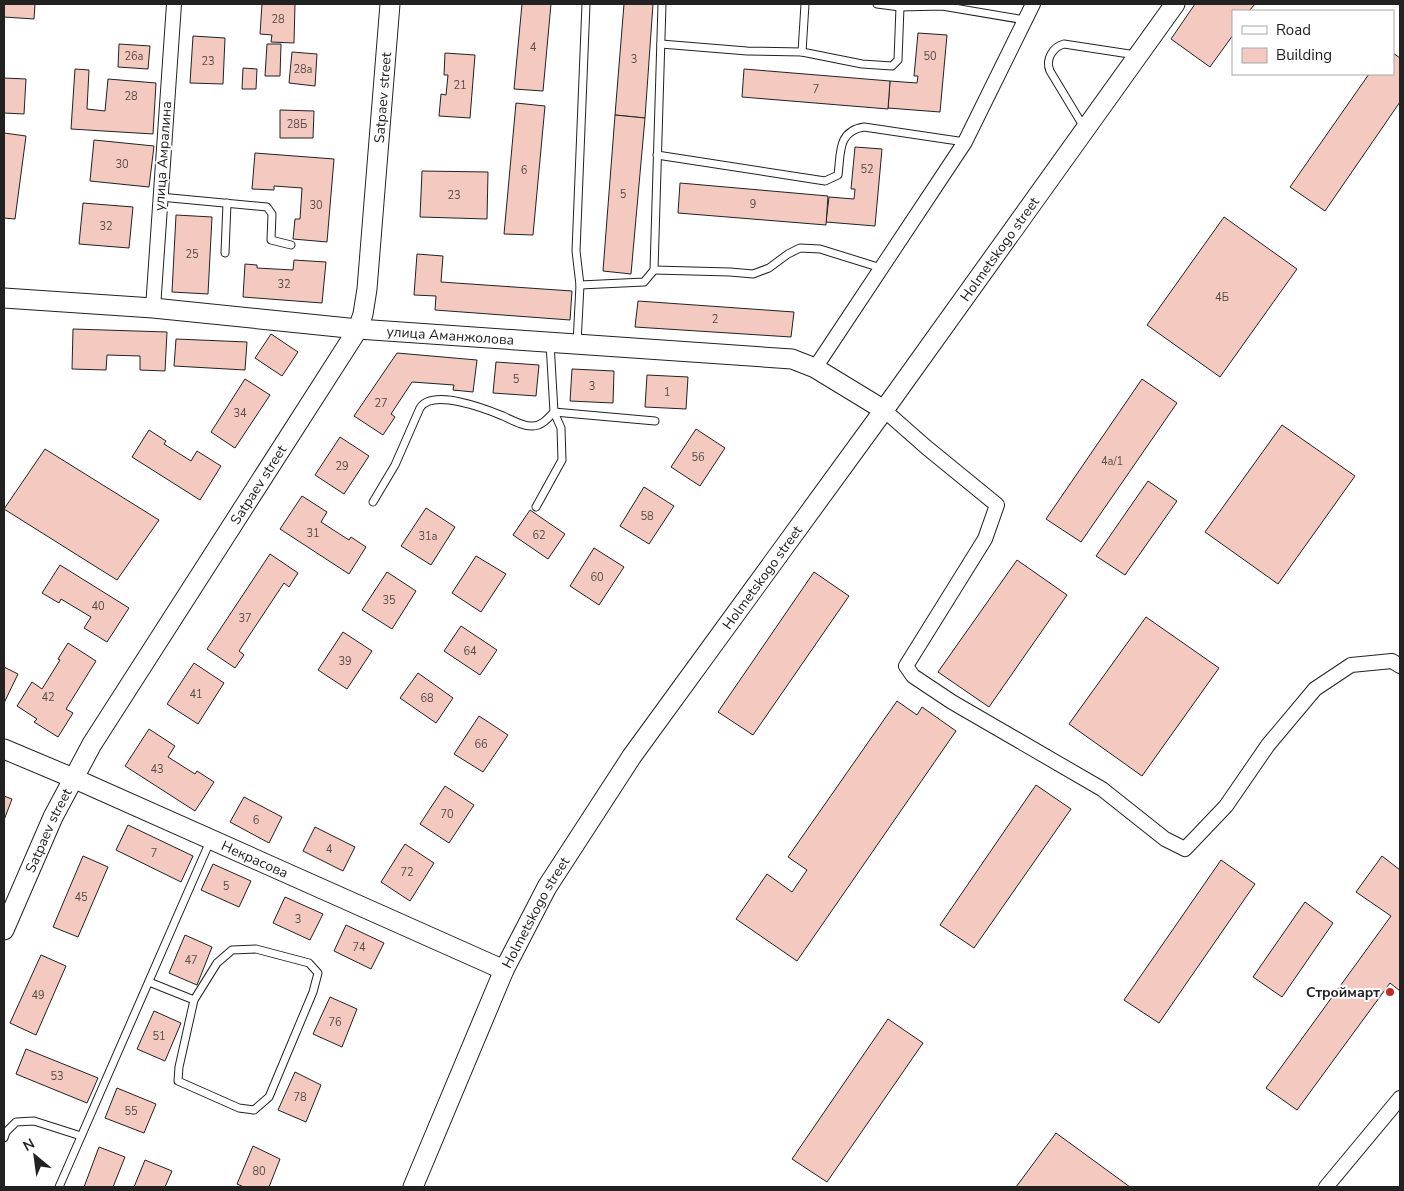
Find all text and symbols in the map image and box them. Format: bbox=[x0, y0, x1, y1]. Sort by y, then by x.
legend bbox=[1232, 10, 1394, 75]
house number: 28 bbox=[271, 12, 285, 27]
text: Road bbox=[1276, 20, 1311, 40]
house number: 4 bbox=[530, 40, 537, 55]
text: Building bbox=[1276, 45, 1332, 65]
house number: 26а bbox=[124, 49, 144, 64]
house number: 50 bbox=[923, 49, 937, 64]
street label: Satpaev street bbox=[369, 51, 396, 144]
house number: 3 bbox=[631, 52, 637, 67]
house number: 23 bbox=[201, 54, 215, 69]
house number: 28а bbox=[293, 62, 313, 77]
house number: 21 bbox=[453, 78, 467, 93]
house number: 7 bbox=[813, 82, 819, 97]
house number: 28 bbox=[124, 89, 138, 104]
street label: улица Амралина bbox=[150, 101, 176, 211]
house number: 28Б bbox=[287, 117, 307, 132]
house number: 30 bbox=[115, 157, 129, 172]
house number: 52 bbox=[860, 162, 874, 177]
house number: 6 bbox=[521, 163, 528, 178]
house number: 5 bbox=[620, 187, 627, 202]
house number: 23 bbox=[447, 188, 461, 203]
street label: Holmetskogo street bbox=[955, 193, 1043, 305]
house number: 9 bbox=[750, 197, 756, 212]
house number: 30 bbox=[309, 198, 323, 213]
house number: 32 bbox=[99, 219, 113, 234]
house number: 25 bbox=[185, 247, 199, 262]
house number: 32 bbox=[277, 277, 291, 292]
house number: 4Б bbox=[1215, 290, 1229, 305]
house number: 2 bbox=[712, 312, 718, 327]
street label: улица Аманжолова bbox=[386, 321, 515, 349]
house number: 5 bbox=[513, 372, 520, 387]
house number: 3 bbox=[589, 379, 595, 394]
house number: 1 bbox=[664, 385, 670, 400]
house number: 27 bbox=[374, 396, 388, 411]
house number: 34 bbox=[233, 406, 247, 421]
street label: Satpaev street bbox=[226, 441, 291, 528]
house number: 56 bbox=[691, 450, 705, 465]
house number: 4а/1 bbox=[1101, 454, 1123, 469]
house number: 29 bbox=[335, 459, 349, 474]
house number: 58 bbox=[640, 509, 654, 524]
street label: Holmetskogo street bbox=[718, 521, 806, 633]
house number: 31 bbox=[306, 526, 320, 541]
house number: 62 bbox=[532, 528, 546, 543]
house number: 31а bbox=[418, 529, 438, 544]
house number: 60 bbox=[590, 570, 604, 585]
house number: 35 bbox=[382, 593, 396, 608]
house number: 40 bbox=[91, 599, 105, 614]
house number: 37 bbox=[238, 611, 252, 626]
house number: 64 bbox=[463, 644, 477, 659]
house number: 39 bbox=[338, 654, 352, 669]
house number: 41 bbox=[189, 687, 203, 702]
house number: 42 bbox=[41, 690, 55, 705]
house number: 68 bbox=[420, 691, 434, 706]
house number: 66 bbox=[474, 737, 488, 752]
house number: 43 bbox=[150, 762, 164, 777]
street label: Satpaev street bbox=[21, 785, 76, 876]
house number: 70 bbox=[440, 807, 454, 822]
house number: 6 bbox=[253, 813, 260, 828]
street label: Некрасова bbox=[219, 836, 291, 882]
house number: 4 bbox=[326, 842, 333, 857]
house number: 7 bbox=[151, 846, 157, 861]
street label: Holmetskogo street bbox=[497, 853, 574, 971]
house number: 72 bbox=[400, 865, 414, 880]
house number: 5 bbox=[223, 879, 230, 894]
house number: 45 bbox=[74, 890, 88, 905]
house number: 3 bbox=[295, 912, 301, 927]
house number: 74 bbox=[352, 940, 366, 955]
house number: 47 bbox=[184, 953, 198, 968]
place label: Строймарт bbox=[1306, 983, 1380, 1002]
marker: Строймарт bbox=[1384, 986, 1396, 998]
house number: 49 bbox=[31, 988, 45, 1003]
house number: 76 bbox=[328, 1015, 342, 1030]
house number: 51 bbox=[152, 1029, 166, 1044]
house number: 53 bbox=[50, 1069, 64, 1084]
house number: 78 bbox=[293, 1090, 307, 1105]
house number: 55 bbox=[124, 1104, 138, 1119]
north arrow bbox=[10, 1131, 60, 1181]
text: N bbox=[20, 1134, 38, 1156]
house number: 80 bbox=[252, 1164, 266, 1179]

